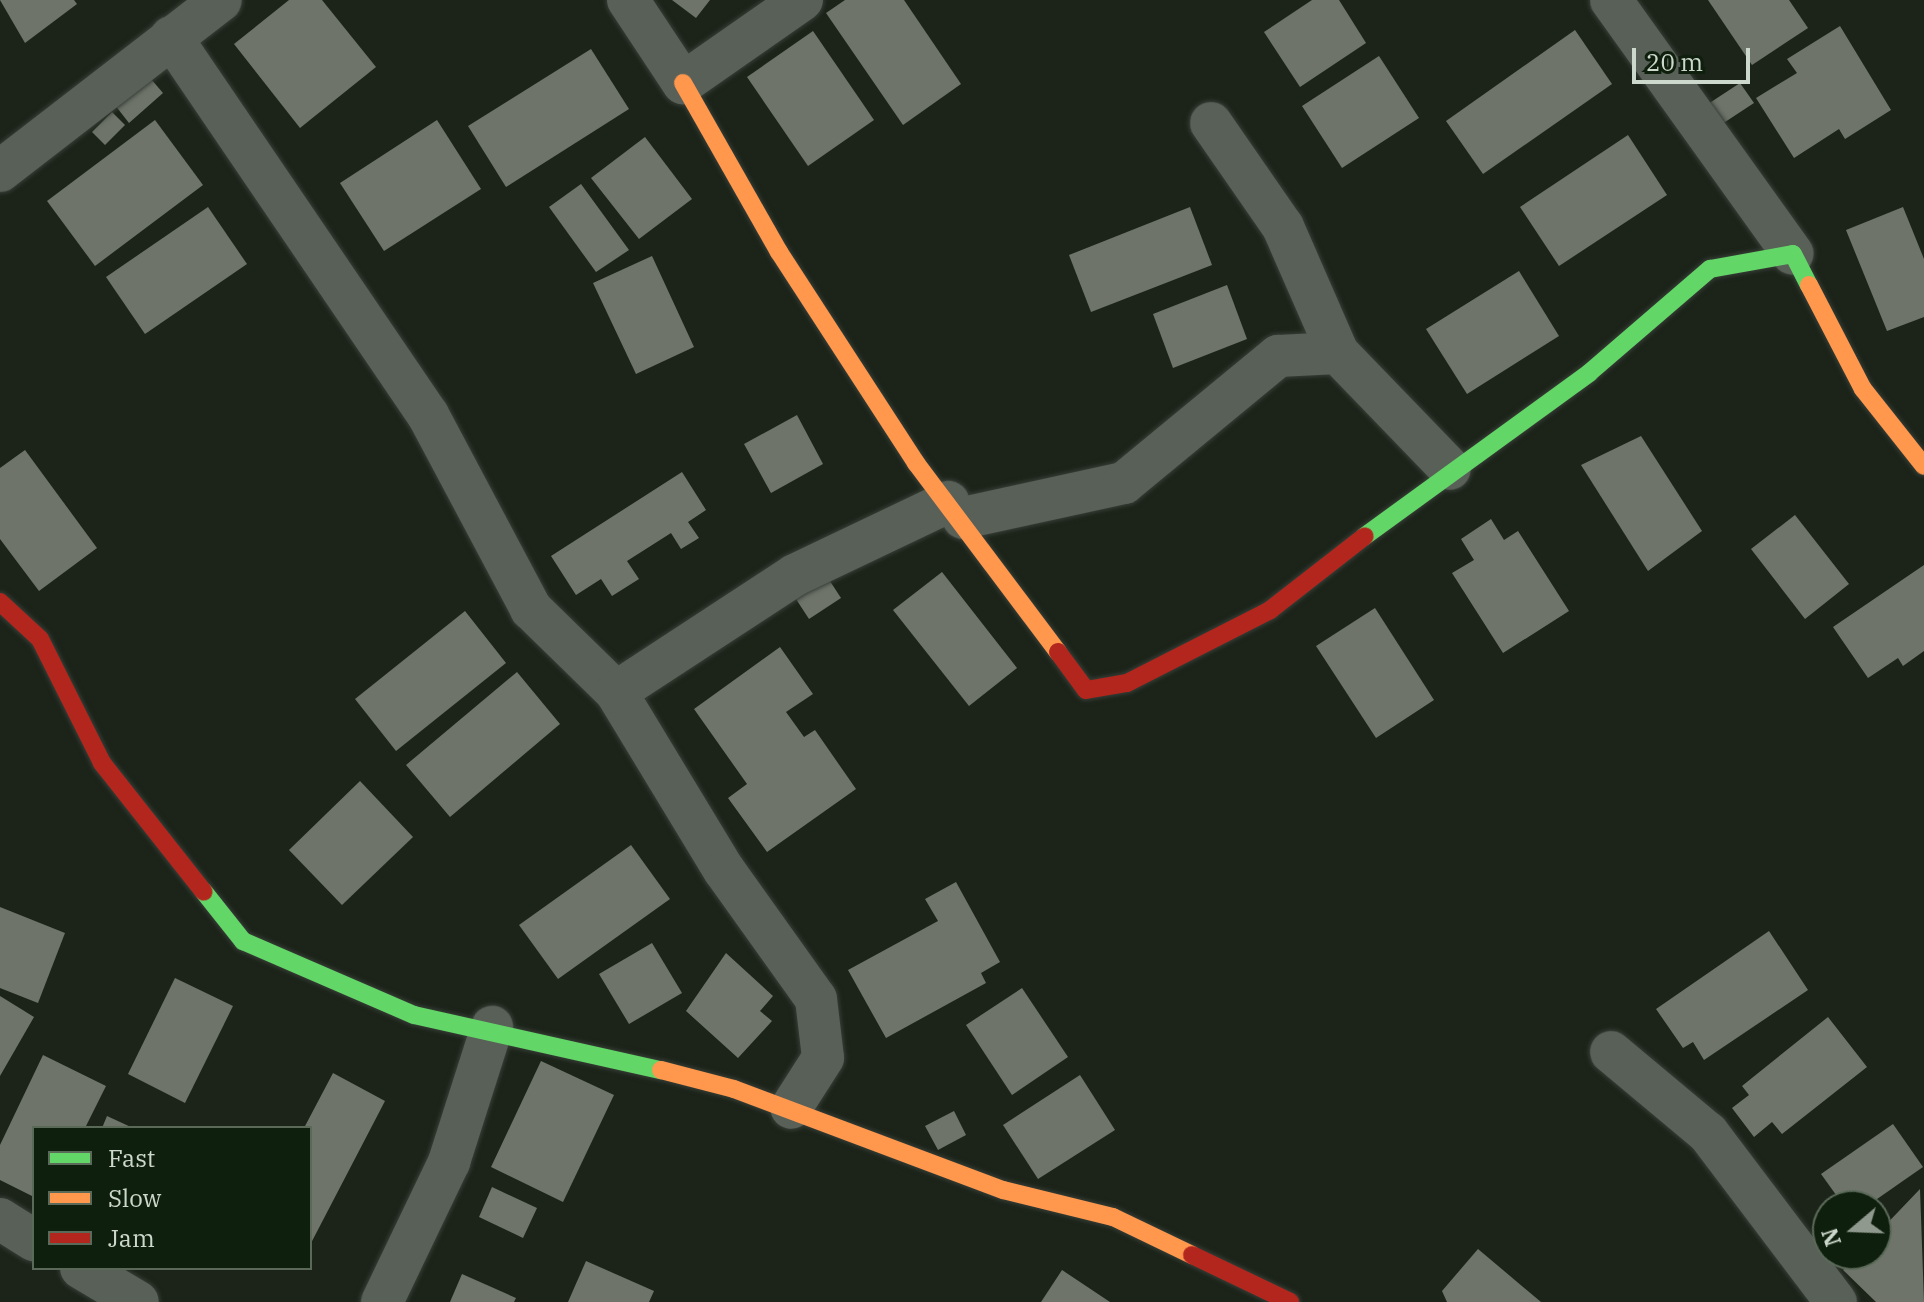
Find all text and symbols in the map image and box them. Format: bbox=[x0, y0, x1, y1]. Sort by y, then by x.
scale bar bbox=[1636, 32, 1754, 82]
text: 20 m bbox=[1646, 46, 1703, 78]
legend bbox=[32, 1126, 312, 1270]
text: Fast bbox=[108, 1142, 155, 1174]
text: Slow bbox=[108, 1182, 161, 1214]
north arrow bbox=[1812, 1190, 1892, 1270]
text: Jam bbox=[108, 1222, 155, 1254]
text: N bbox=[1814, 1224, 1847, 1250]

